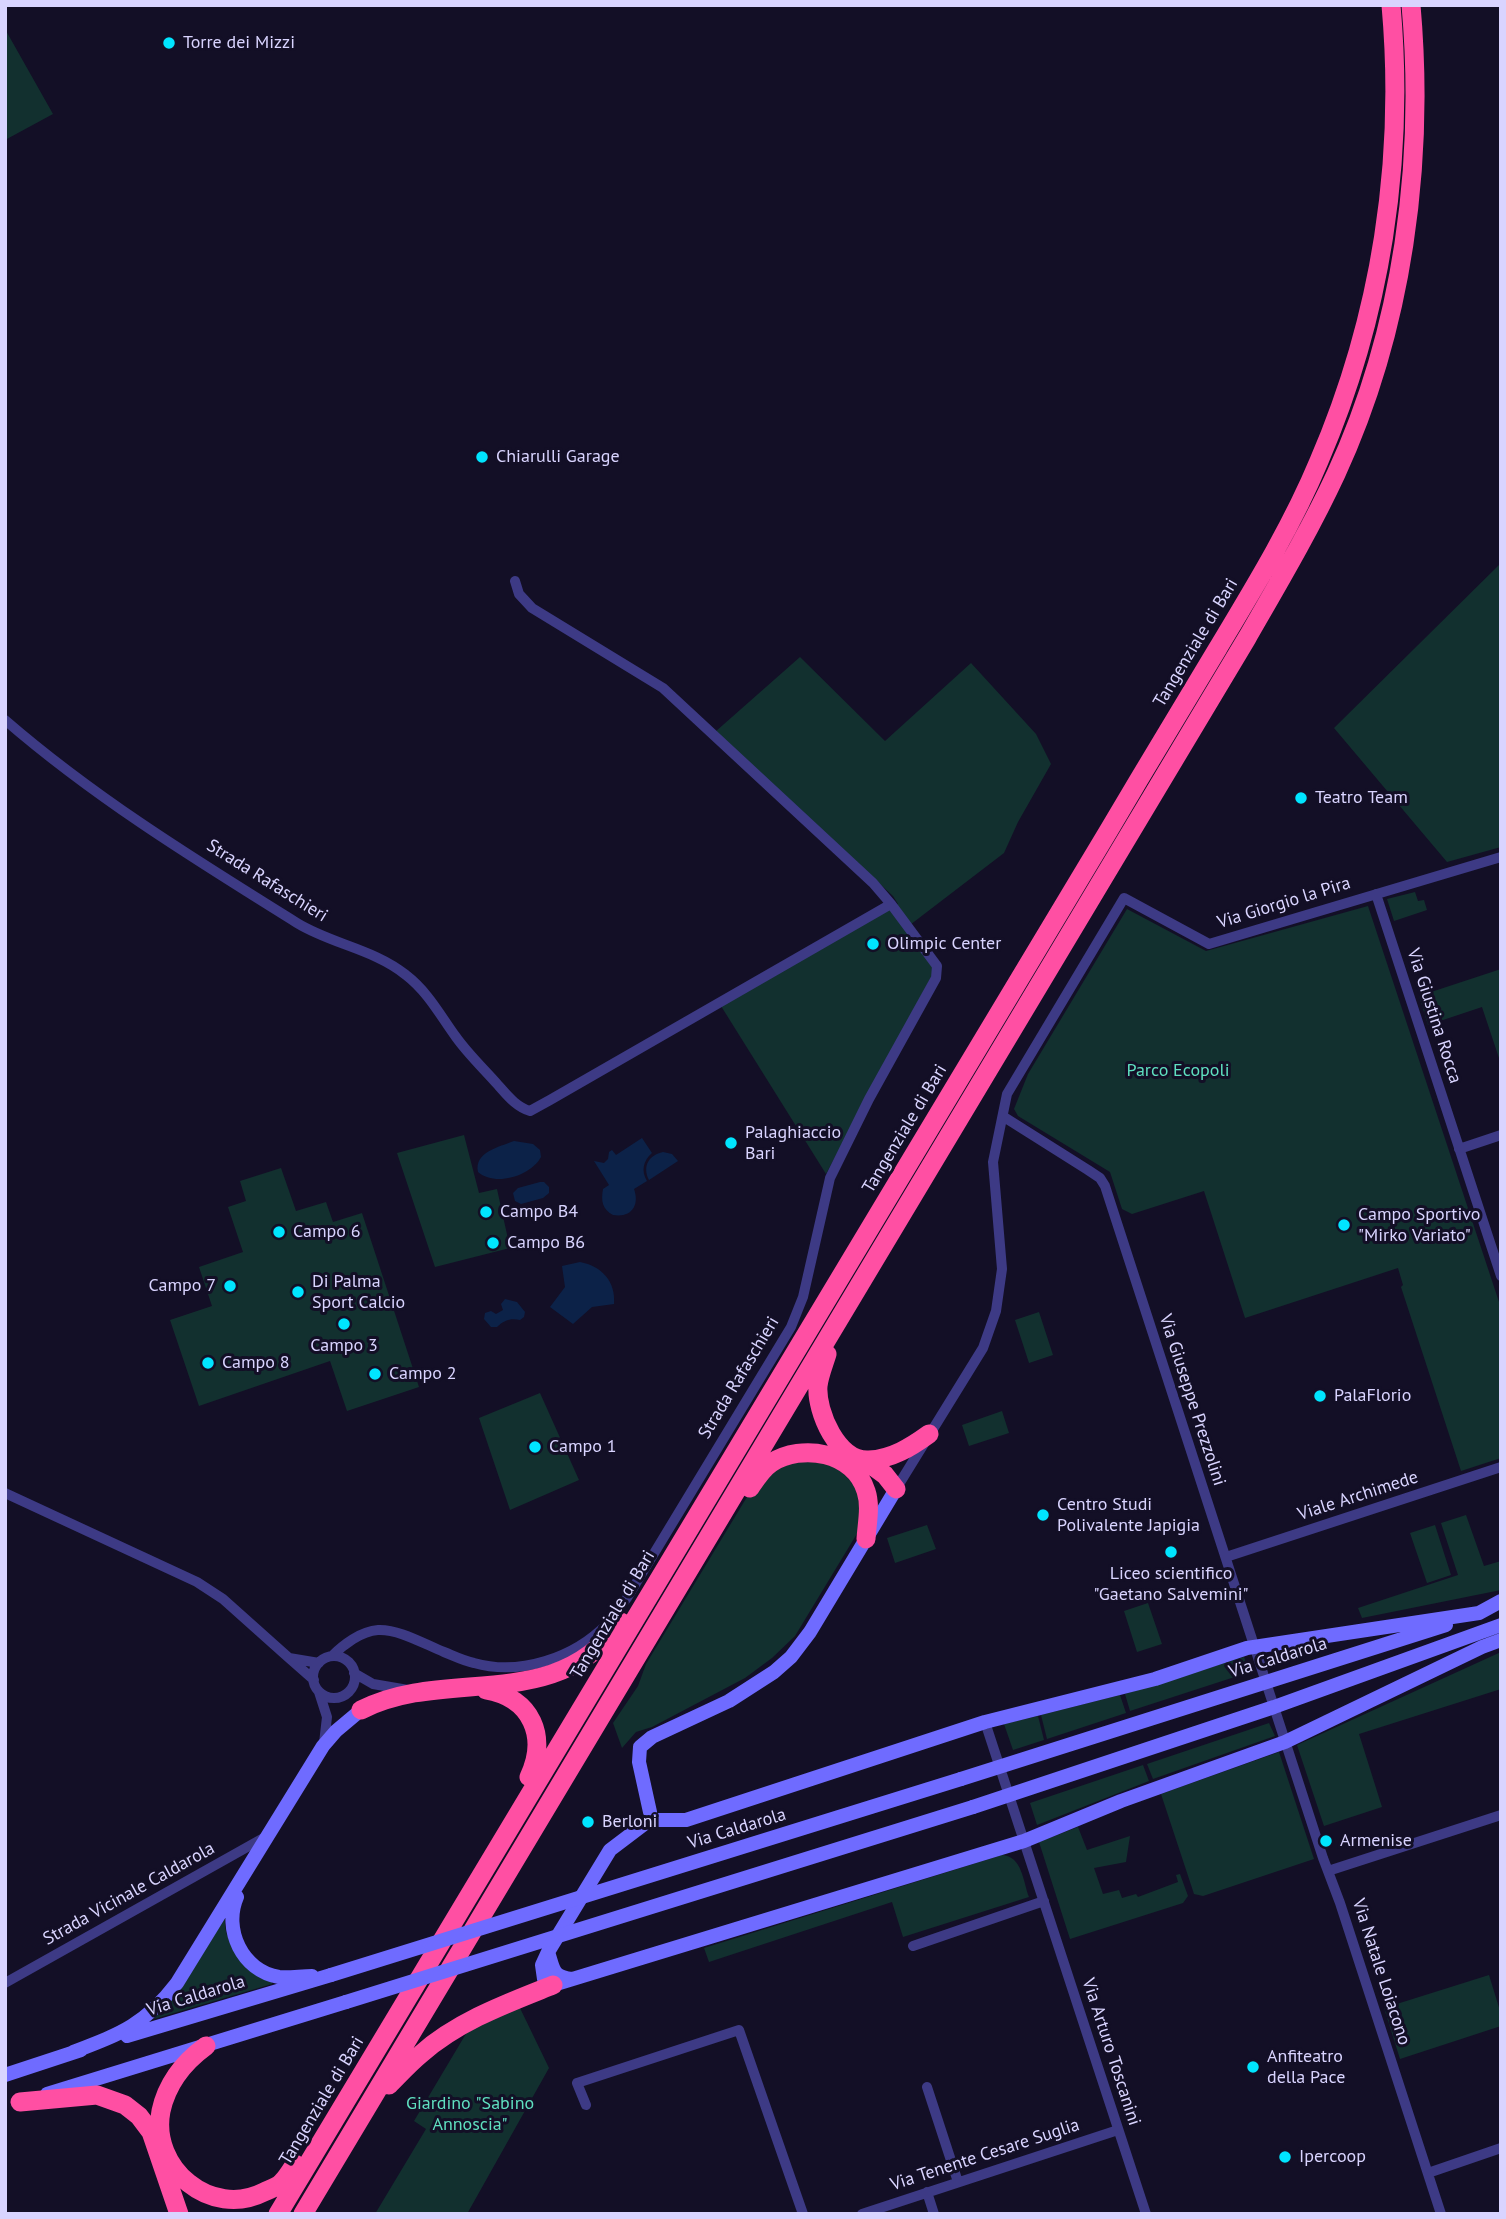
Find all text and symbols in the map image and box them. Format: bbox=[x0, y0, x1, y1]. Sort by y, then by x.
place label: Torre dei Mizzi bbox=[183, 32, 295, 54]
marker: Torre dei Mizzi bbox=[161, 35, 177, 51]
place label: Chiarulli Garage bbox=[496, 446, 620, 468]
marker: Chiarulli Garage bbox=[474, 449, 490, 465]
street label: Tangenziale di Bari bbox=[1149, 575, 1243, 711]
place label: Teatro Team bbox=[1315, 787, 1408, 809]
marker: Teatro Team bbox=[1293, 790, 1309, 806]
street label: Strada Rafaschieri bbox=[202, 835, 332, 927]
street label: Via Giorgio la Pira bbox=[1215, 872, 1353, 934]
place label: Olimpic Center bbox=[887, 933, 1001, 955]
marker: Olimpic Center bbox=[865, 936, 881, 952]
street label: Via Giustina Rocca bbox=[1402, 946, 1466, 1086]
park label: Parco Ecopoli bbox=[1126, 1060, 1230, 1082]
street label: Tangenziale di Bari bbox=[858, 1061, 952, 1197]
place label: Palaghiaccio Bari bbox=[745, 1122, 841, 1164]
marker: Palaghiaccio Bari bbox=[723, 1135, 739, 1151]
place label: Campo B4 bbox=[500, 1201, 578, 1223]
marker: Campo B4 bbox=[478, 1204, 494, 1220]
place label: Campo Sportivo "Mirko Variato" bbox=[1358, 1204, 1480, 1246]
marker: Campo Sportivo "Mirko Variato" bbox=[1336, 1217, 1352, 1233]
place label: Campo 6 bbox=[293, 1221, 361, 1243]
marker: Campo 6 bbox=[271, 1224, 287, 1240]
place label: Campo B6 bbox=[507, 1232, 585, 1254]
marker: Campo B6 bbox=[485, 1235, 501, 1251]
place label: Di Palma Sport Calcio bbox=[312, 1271, 405, 1314]
place label: Campo 7 bbox=[148, 1275, 216, 1297]
marker: Campo 7 bbox=[222, 1278, 238, 1294]
marker: Di Palma Sport Calcio bbox=[290, 1284, 306, 1300]
street label: Via Giuseppe Prezzolini bbox=[1154, 1311, 1230, 1489]
street label: Strada Rafaschieri bbox=[694, 1313, 784, 1443]
marker: Campo 3 bbox=[336, 1316, 352, 1332]
place label: Campo 3 bbox=[310, 1335, 378, 1357]
place label: Campo 8 bbox=[222, 1352, 290, 1374]
marker: Campo 8 bbox=[200, 1355, 216, 1371]
place label: Campo 2 bbox=[389, 1363, 457, 1385]
marker: Campo 2 bbox=[367, 1366, 383, 1382]
place label: PalaFlorio bbox=[1334, 1385, 1411, 1407]
marker: PalaFlorio bbox=[1312, 1388, 1328, 1404]
place label: Campo 1 bbox=[549, 1436, 617, 1458]
marker: Campo 1 bbox=[527, 1439, 543, 1455]
street label: Viale Archimede bbox=[1295, 1466, 1421, 1526]
place label: Centro Studi Polivalente Japigia bbox=[1057, 1494, 1200, 1536]
marker: Centro Studi Polivalente Japigia bbox=[1035, 1507, 1051, 1523]
marker: Liceo scientifico "Gaetano Salvemini" bbox=[1163, 1544, 1179, 1560]
street label: Tangenziale di Bari bbox=[566, 1547, 660, 1683]
place label: Liceo scientifico "Gaetano Salvemini" bbox=[1093, 1563, 1249, 1606]
street label: Via Caldarola bbox=[1226, 1633, 1330, 1683]
street label: Via Caldarola bbox=[685, 1804, 789, 1854]
place label: Berloni bbox=[602, 1811, 657, 1833]
marker: Berloni bbox=[580, 1814, 596, 1830]
place label: Armenise bbox=[1340, 1830, 1412, 1852]
marker: Armenise bbox=[1318, 1833, 1334, 1849]
street label: Strada Vicinale Caldarola bbox=[39, 1838, 219, 1950]
street label: Via Natale Loiacono bbox=[1347, 1896, 1415, 2048]
street label: Via Caldarola bbox=[144, 1971, 248, 2021]
street label: Via Arturo Toscanini bbox=[1077, 1976, 1145, 2128]
street label: Tangenziale di Bari bbox=[275, 2033, 369, 2169]
place label: Anfiteatro della Pace bbox=[1267, 2046, 1345, 2088]
marker: Anfiteatro della Pace bbox=[1245, 2059, 1261, 2075]
park label: Giardino "Sabino Annoscia" bbox=[406, 2093, 534, 2136]
street label: Via Tenente Cesare Suglia bbox=[888, 2114, 1082, 2196]
place label: Ipercoop bbox=[1299, 2146, 1366, 2168]
marker: Ipercoop bbox=[1277, 2149, 1293, 2165]

